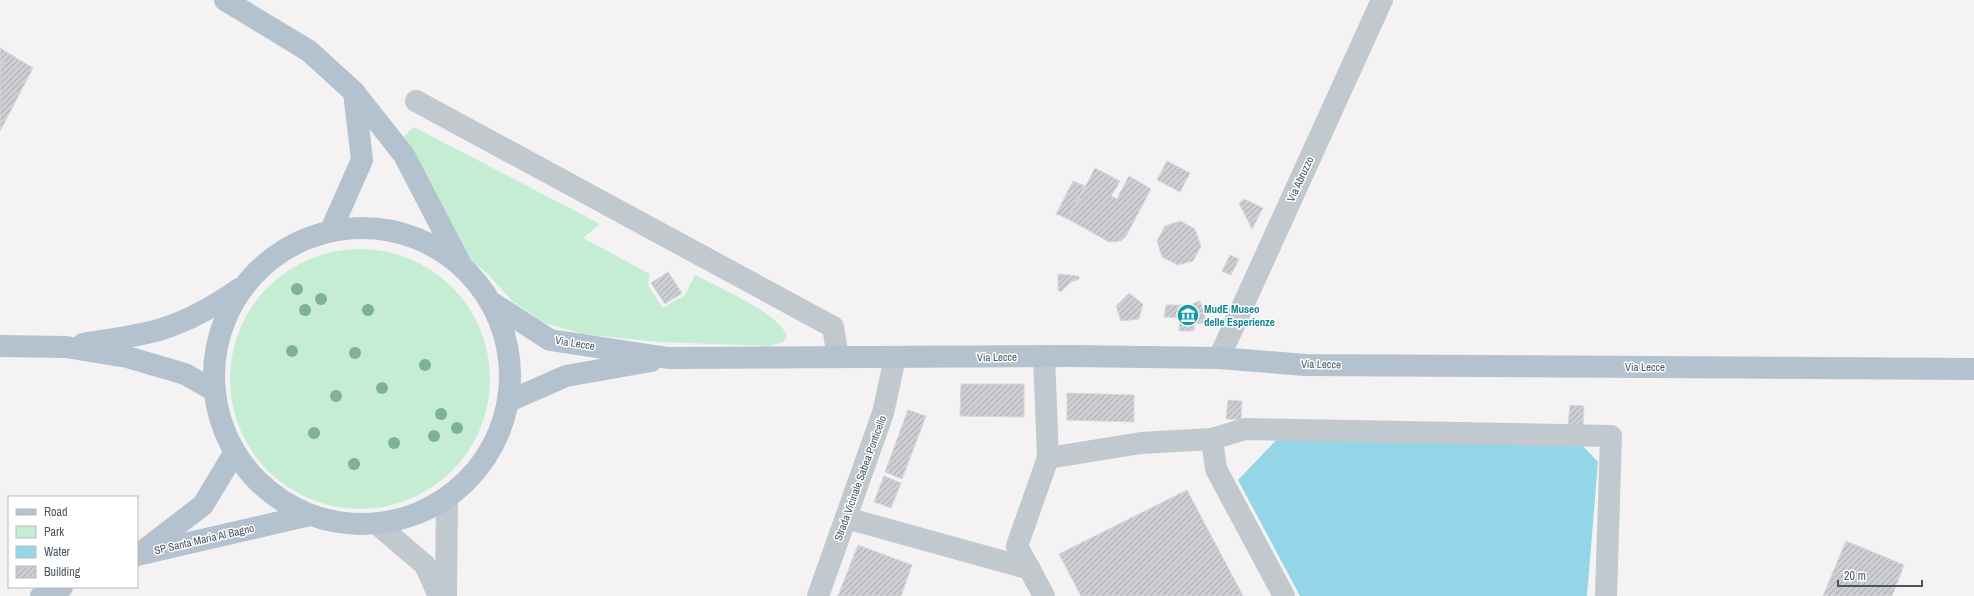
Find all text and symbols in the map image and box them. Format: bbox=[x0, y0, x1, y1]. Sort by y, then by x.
street label: Via Abruzzo bbox=[1283, 154, 1317, 204]
museum icon: MudE Museo delle Esperienze bbox=[1175, 302, 1201, 328]
place label: MudE Museo delle Esperienze bbox=[1204, 302, 1275, 329]
street label: Via Lecce bbox=[554, 333, 596, 353]
street label: Via Lecce bbox=[977, 350, 1017, 364]
street label: Via Lecce bbox=[1301, 357, 1341, 371]
street label: Via Lecce bbox=[1625, 360, 1665, 374]
street label: Strada Vicinale Sabea Ponticello bbox=[831, 413, 889, 543]
legend bbox=[8, 496, 138, 588]
text: Road bbox=[44, 504, 68, 520]
street label: SP Santa Maria Al Bagno bbox=[153, 521, 255, 557]
text: Park bbox=[44, 524, 64, 540]
text: Water bbox=[44, 544, 71, 560]
scale bar bbox=[1838, 562, 1922, 588]
text: Building bbox=[44, 564, 81, 580]
text: 20 m bbox=[1844, 568, 1866, 584]

